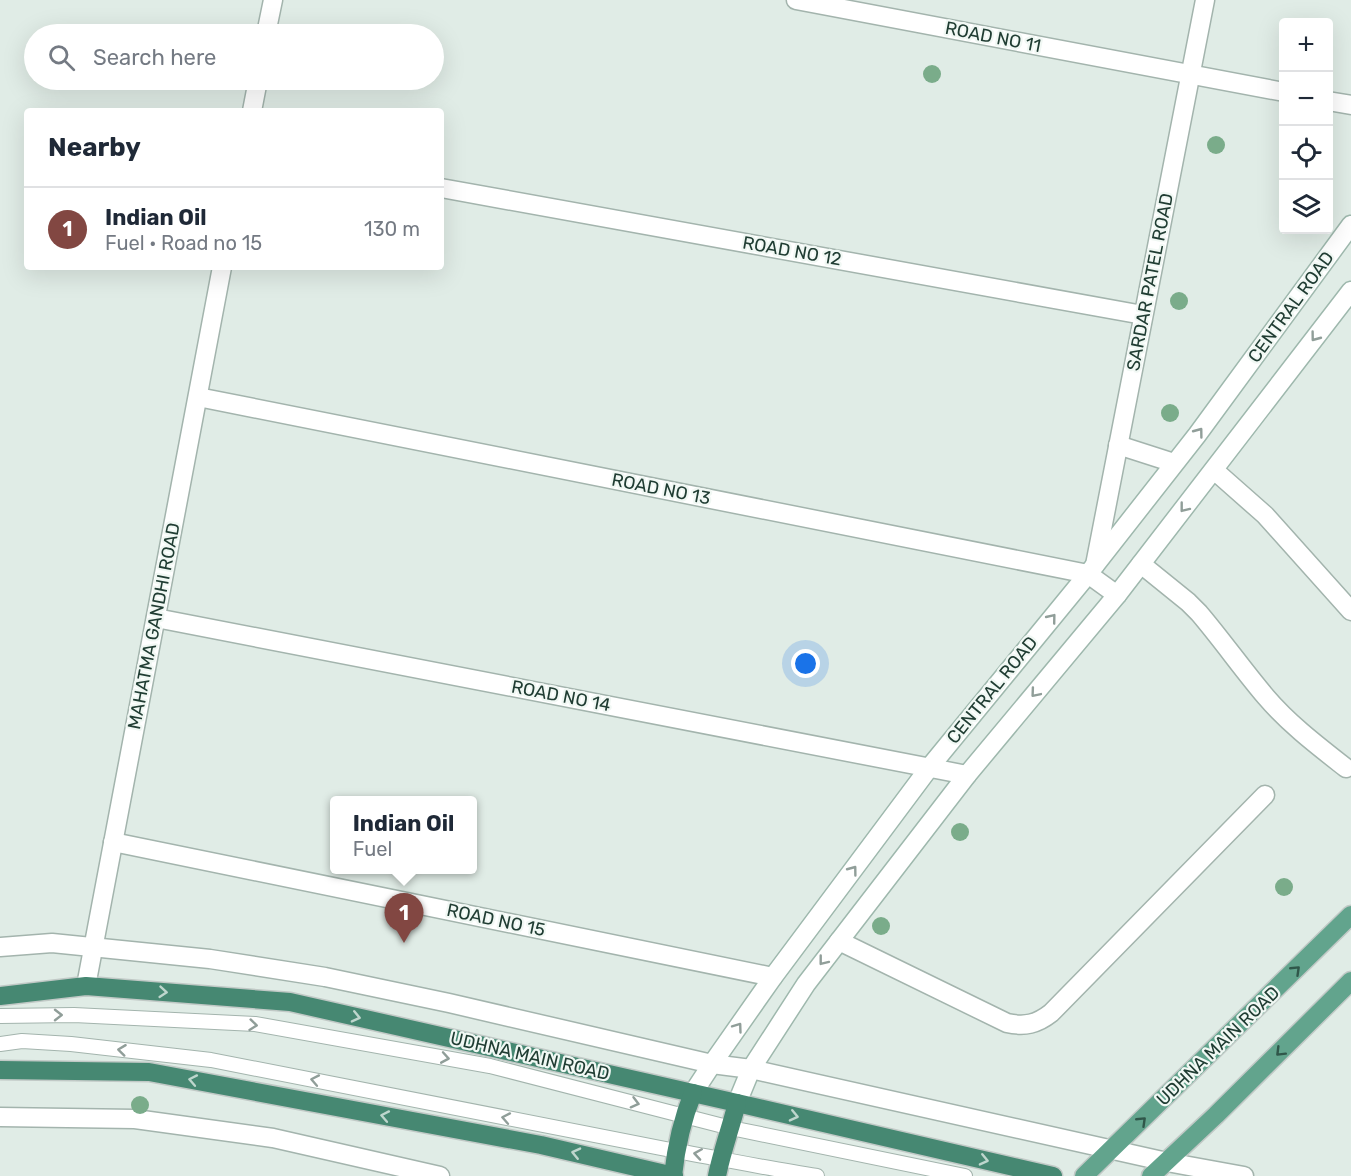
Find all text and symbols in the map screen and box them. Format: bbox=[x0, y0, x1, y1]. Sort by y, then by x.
street label: ROAD NO 11 bbox=[943, 17, 1043, 57]
map controls bbox=[1279, 18, 1333, 234]
button: + bbox=[1279, 18, 1333, 72]
search box bbox=[24, 24, 444, 90]
icon: search bbox=[45, 41, 78, 74]
text: Search here bbox=[93, 44, 216, 71]
button: − bbox=[1279, 72, 1333, 126]
button: locate bbox=[1279, 126, 1333, 180]
text: Nearby bbox=[48, 132, 141, 163]
button: layers bbox=[1279, 180, 1333, 234]
street label: SARDAR PATEL ROAD bbox=[1122, 191, 1178, 373]
text: Indian Oil bbox=[105, 204, 207, 231]
text: 1 bbox=[63, 217, 72, 241]
text: 130 m bbox=[364, 217, 420, 241]
text: Fuel · Road no 15 bbox=[105, 231, 262, 255]
street label: ROAD NO 12 bbox=[741, 231, 843, 271]
street label: CENTRAL ROAD bbox=[1243, 247, 1339, 367]
one-way arrow bbox=[1312, 330, 1323, 341]
one-way arrow bbox=[1191, 428, 1202, 439]
street label: ROAD NO 13 bbox=[610, 469, 712, 509]
one-way arrow bbox=[1180, 502, 1191, 513]
street label: MAHATMA GANDHI ROAD bbox=[123, 521, 185, 731]
one-way arrow bbox=[1044, 614, 1055, 625]
street label: CENTRAL ROAD bbox=[942, 632, 1042, 748]
your location bbox=[791, 649, 820, 678]
street label: ROAD NO 14 bbox=[510, 676, 612, 716]
one-way arrow bbox=[1032, 686, 1043, 697]
popup bbox=[330, 796, 477, 874]
text: Indian Oil bbox=[353, 810, 454, 837]
text: Fuel bbox=[353, 837, 392, 861]
one-way arrow bbox=[846, 866, 857, 877]
pin: 1 bbox=[384, 894, 424, 943]
street label: ROAD NO 15 bbox=[445, 899, 547, 941]
one-way arrow bbox=[820, 955, 831, 966]
one-way arrow bbox=[1288, 966, 1299, 977]
street label: UDHNA MAIN ROAD bbox=[1152, 982, 1284, 1110]
one-way arrow bbox=[158, 985, 167, 998]
one-way arrow bbox=[54, 1009, 63, 1021]
one-way arrow bbox=[350, 1009, 360, 1022]
one-way arrow bbox=[249, 1018, 258, 1031]
one-way arrow bbox=[731, 1023, 742, 1034]
street label: UDHNA MAIN ROAD bbox=[448, 1027, 612, 1085]
one-way arrow bbox=[118, 1044, 127, 1056]
one-way arrow bbox=[1276, 1045, 1286, 1056]
one-way arrow bbox=[440, 1051, 450, 1064]
one-way arrow bbox=[188, 1074, 198, 1087]
one-way arrow bbox=[310, 1074, 320, 1087]
one-way arrow bbox=[630, 1096, 640, 1109]
one-way arrow bbox=[789, 1108, 799, 1121]
one-way arrow bbox=[380, 1110, 390, 1123]
one-way arrow bbox=[501, 1112, 511, 1125]
one-way arrow bbox=[1135, 1117, 1145, 1128]
one-way arrow bbox=[571, 1148, 581, 1161]
one-way arrow bbox=[693, 1149, 702, 1161]
one-way arrow bbox=[979, 1153, 989, 1166]

